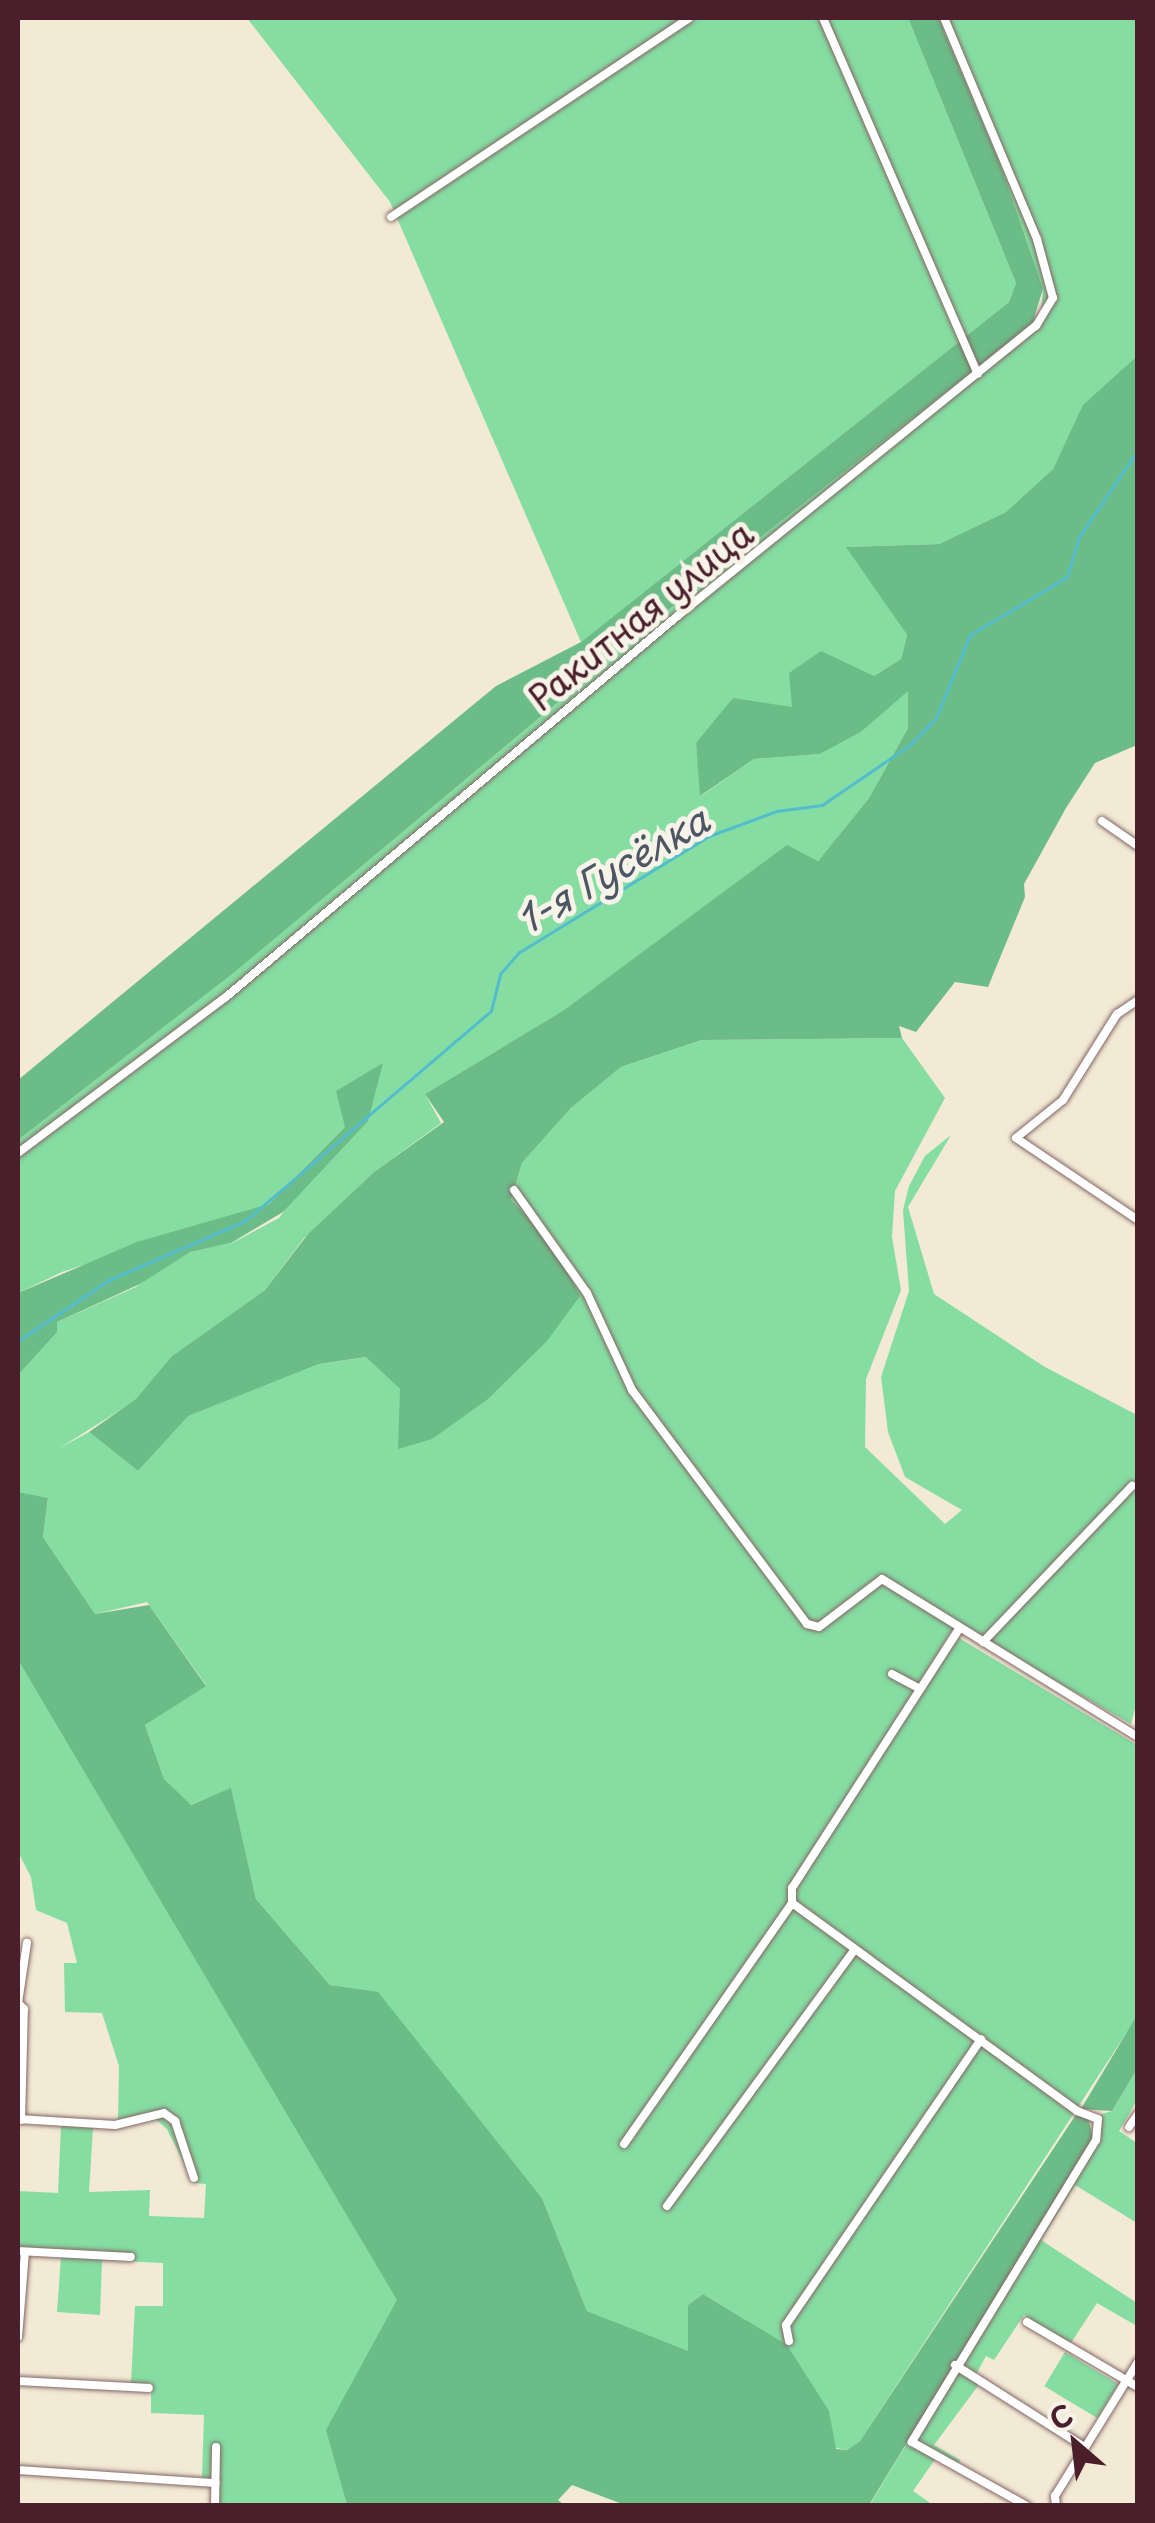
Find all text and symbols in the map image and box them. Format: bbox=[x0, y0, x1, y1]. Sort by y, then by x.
street label: Ракитная улица bbox=[519, 511, 761, 719]
water label: 1-я Гусёлка bbox=[508, 796, 716, 942]
text: С bbox=[1041, 2392, 1080, 2440]
north arrow bbox=[1025, 2393, 1125, 2493]

